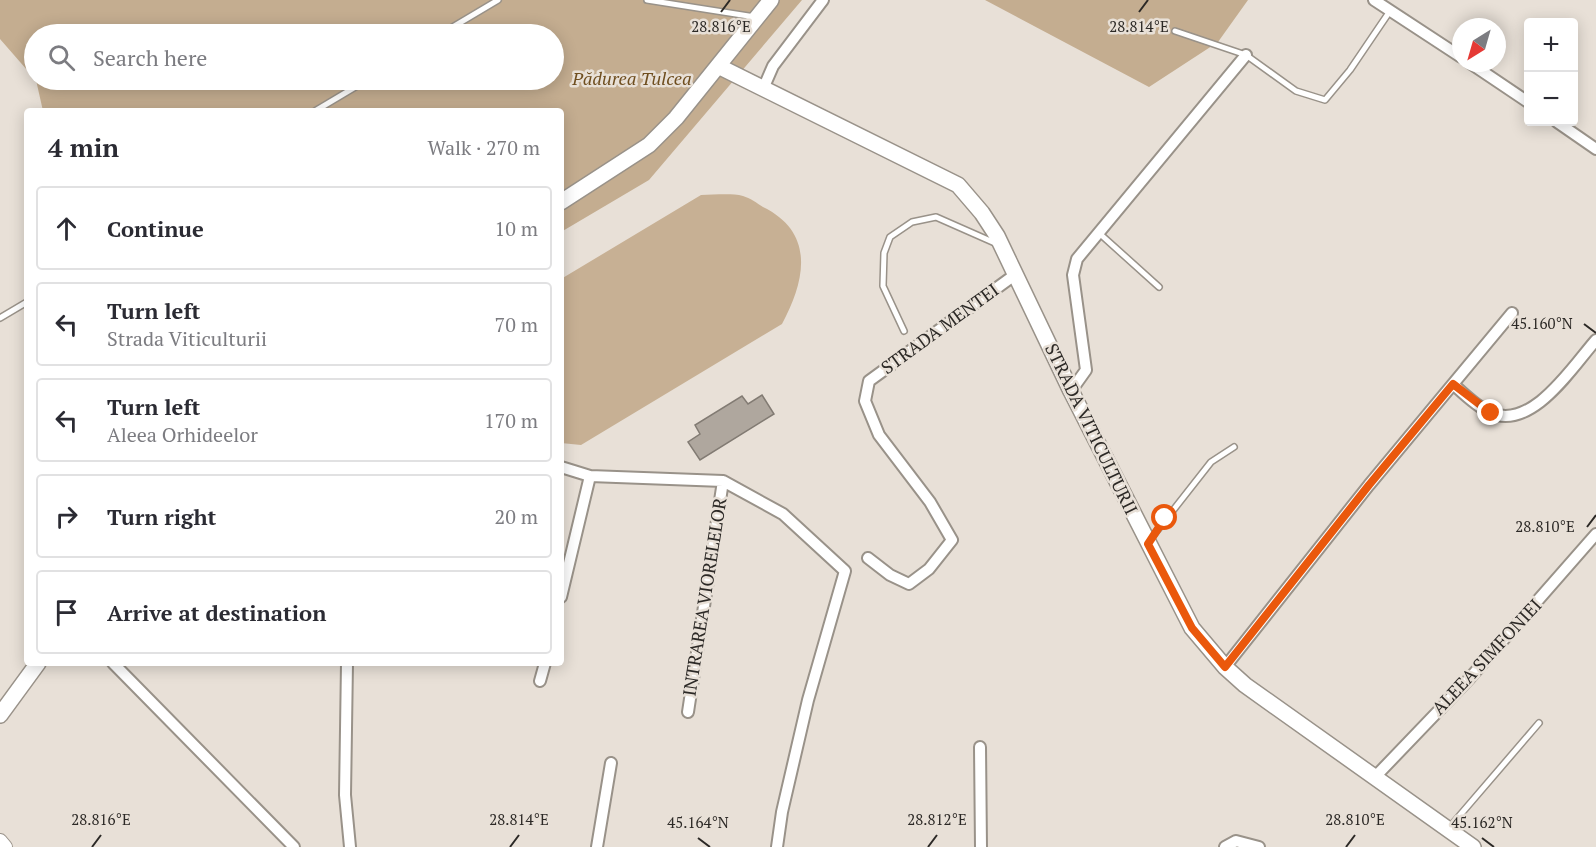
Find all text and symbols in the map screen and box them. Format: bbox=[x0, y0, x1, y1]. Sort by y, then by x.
text: 28.816°E bbox=[691, 16, 751, 36]
text: 28.814°E bbox=[1109, 16, 1169, 36]
north arrow bbox=[1452, 18, 1506, 72]
map controls bbox=[1524, 18, 1578, 126]
button: + bbox=[1524, 18, 1578, 72]
search box bbox=[24, 24, 564, 90]
icon: search bbox=[45, 41, 78, 74]
text: Search here bbox=[93, 43, 207, 72]
park label: Pădurea Tulcea bbox=[571, 66, 692, 90]
button: − bbox=[1524, 72, 1578, 126]
text: 4 min bbox=[48, 130, 119, 164]
text: Walk · 270 m bbox=[428, 134, 540, 161]
icon: ahead bbox=[50, 212, 83, 245]
text: Continue bbox=[107, 214, 204, 243]
text: 10 m bbox=[495, 215, 538, 242]
street label: STRADA MENTEI bbox=[876, 277, 1003, 379]
text: Turn left bbox=[107, 296, 200, 325]
icon: left bbox=[50, 308, 83, 341]
text: 70 m bbox=[495, 311, 538, 338]
text: 45.160°N bbox=[1511, 313, 1573, 333]
text: Strada Viticulturii bbox=[107, 325, 267, 352]
street label: STRADA VITICULTURII bbox=[1040, 339, 1144, 518]
text: Turn left bbox=[107, 392, 200, 421]
route end bbox=[1477, 399, 1503, 425]
icon: left bbox=[50, 404, 83, 437]
text: 170 m bbox=[484, 407, 538, 434]
text: Aleea Orhideelor bbox=[107, 421, 258, 448]
street label: INTRAREA VIORELELOR bbox=[676, 495, 732, 698]
icon: right bbox=[50, 500, 83, 533]
text: Turn right bbox=[107, 502, 216, 531]
text: 20 m bbox=[495, 503, 538, 530]
route start bbox=[1151, 504, 1177, 530]
text: 28.810°E bbox=[1515, 516, 1575, 536]
street label: ALEEA SIMFONIEI bbox=[1426, 593, 1546, 720]
icon: arrive bbox=[50, 596, 83, 629]
text: Arrive at destination bbox=[107, 598, 326, 627]
text: 28.816°E bbox=[71, 809, 131, 829]
text: 28.814°E bbox=[489, 809, 549, 829]
text: 28.812°E bbox=[907, 809, 967, 829]
text: 28.810°E bbox=[1325, 809, 1385, 829]
text: 45.164°N bbox=[667, 812, 729, 832]
text: 45.162°N bbox=[1451, 812, 1513, 832]

